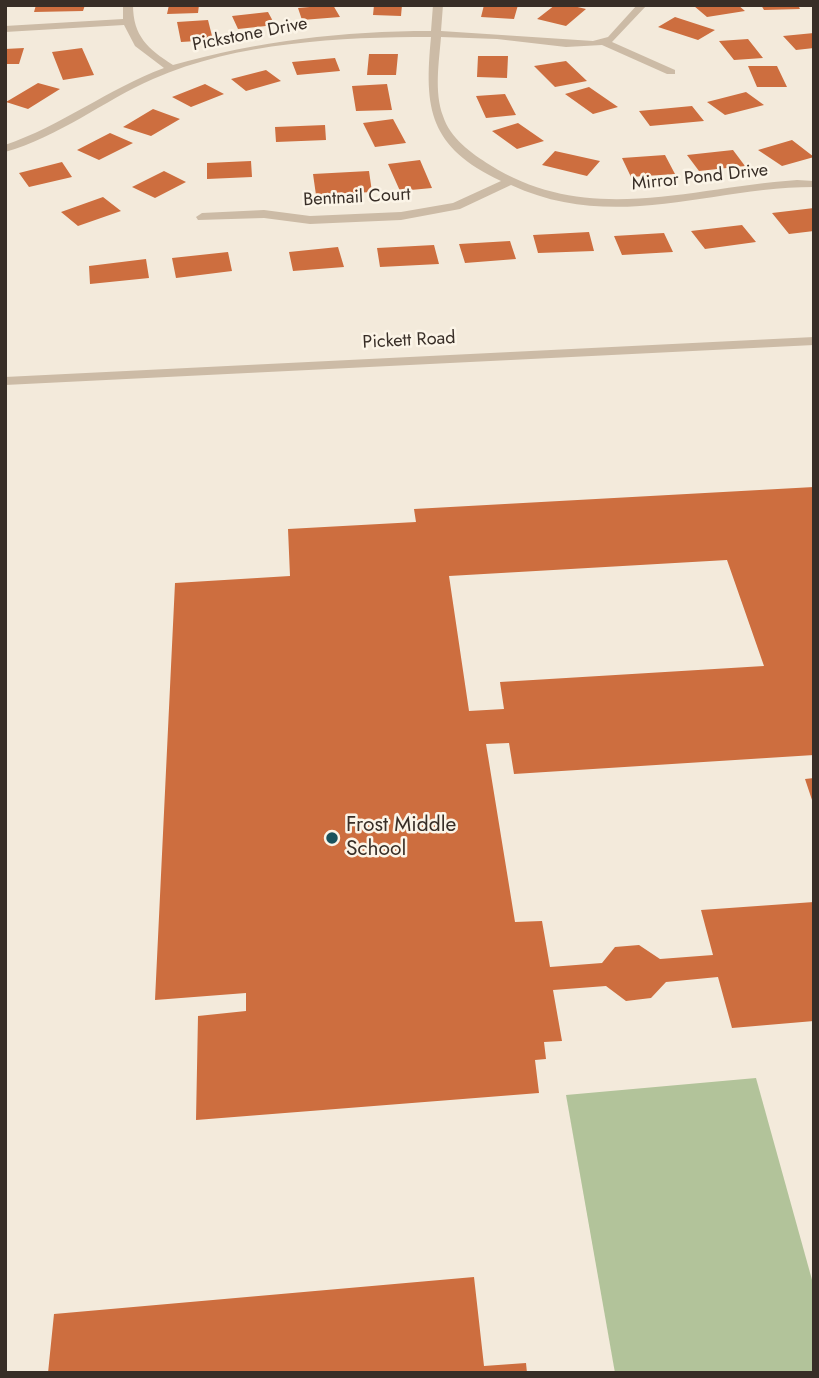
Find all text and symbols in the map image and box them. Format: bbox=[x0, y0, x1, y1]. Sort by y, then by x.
street label: Pickstone Drive bbox=[191, 13, 309, 57]
street label: Mirror Pond Drive bbox=[631, 160, 769, 196]
street label: Bentnail Court bbox=[303, 184, 411, 212]
street label: Pickett Road bbox=[362, 328, 456, 354]
place label: Frost Middle School bbox=[346, 813, 456, 863]
marker: Frost Middle School bbox=[324, 830, 340, 846]

